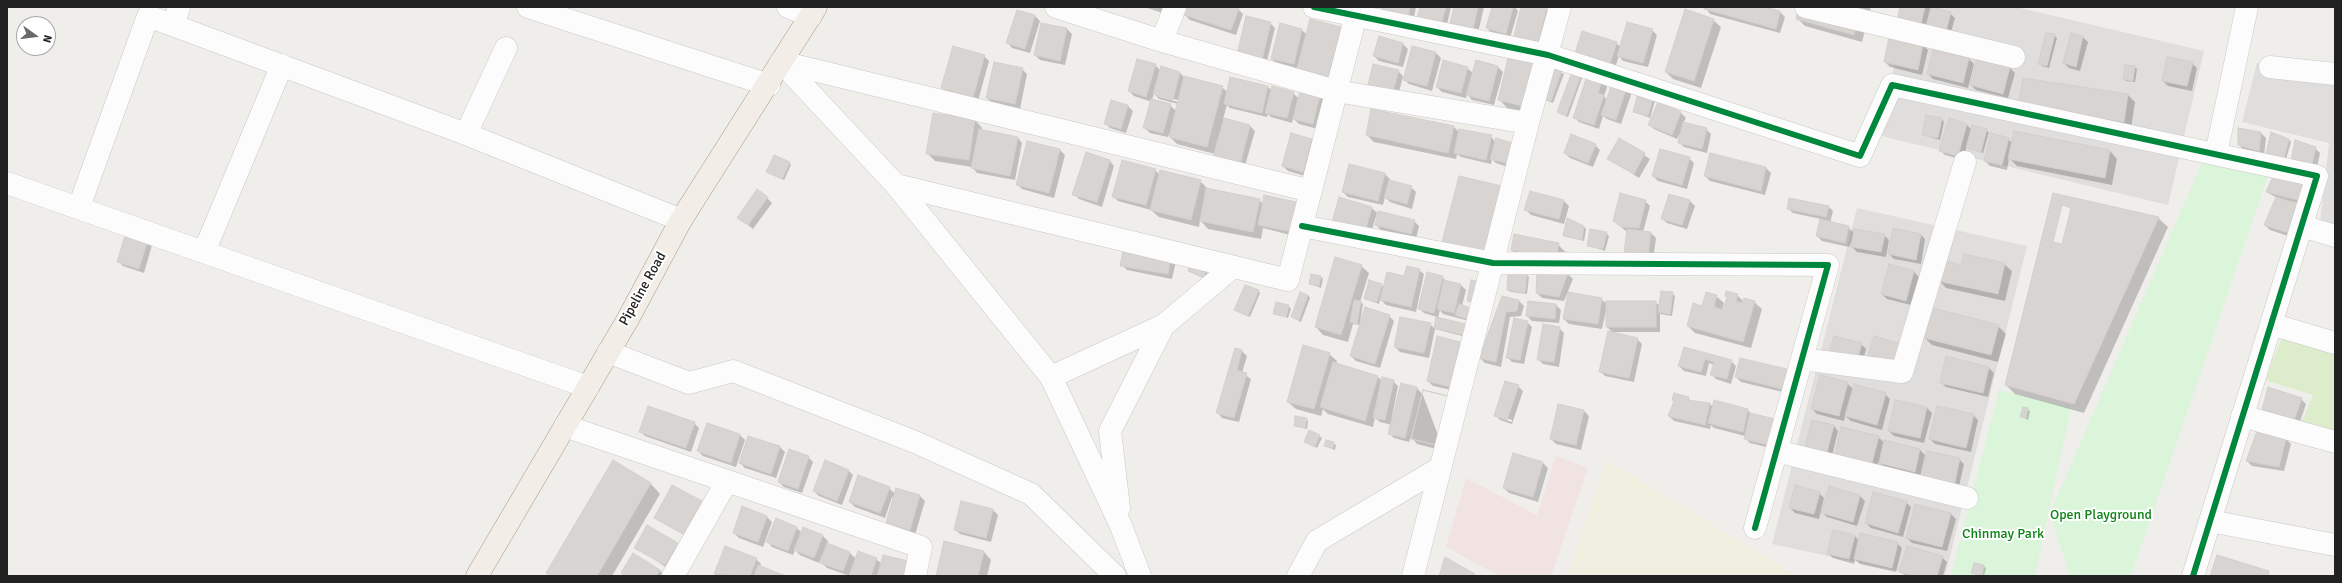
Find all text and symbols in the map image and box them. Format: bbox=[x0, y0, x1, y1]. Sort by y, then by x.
north arrow bbox=[16, 16, 56, 56]
text: N bbox=[40, 33, 54, 44]
street label: Pipeline Road bbox=[616, 249, 670, 329]
park label: Open Playground bbox=[2050, 507, 2152, 523]
park label: Chinmay Park bbox=[1962, 526, 2044, 542]

